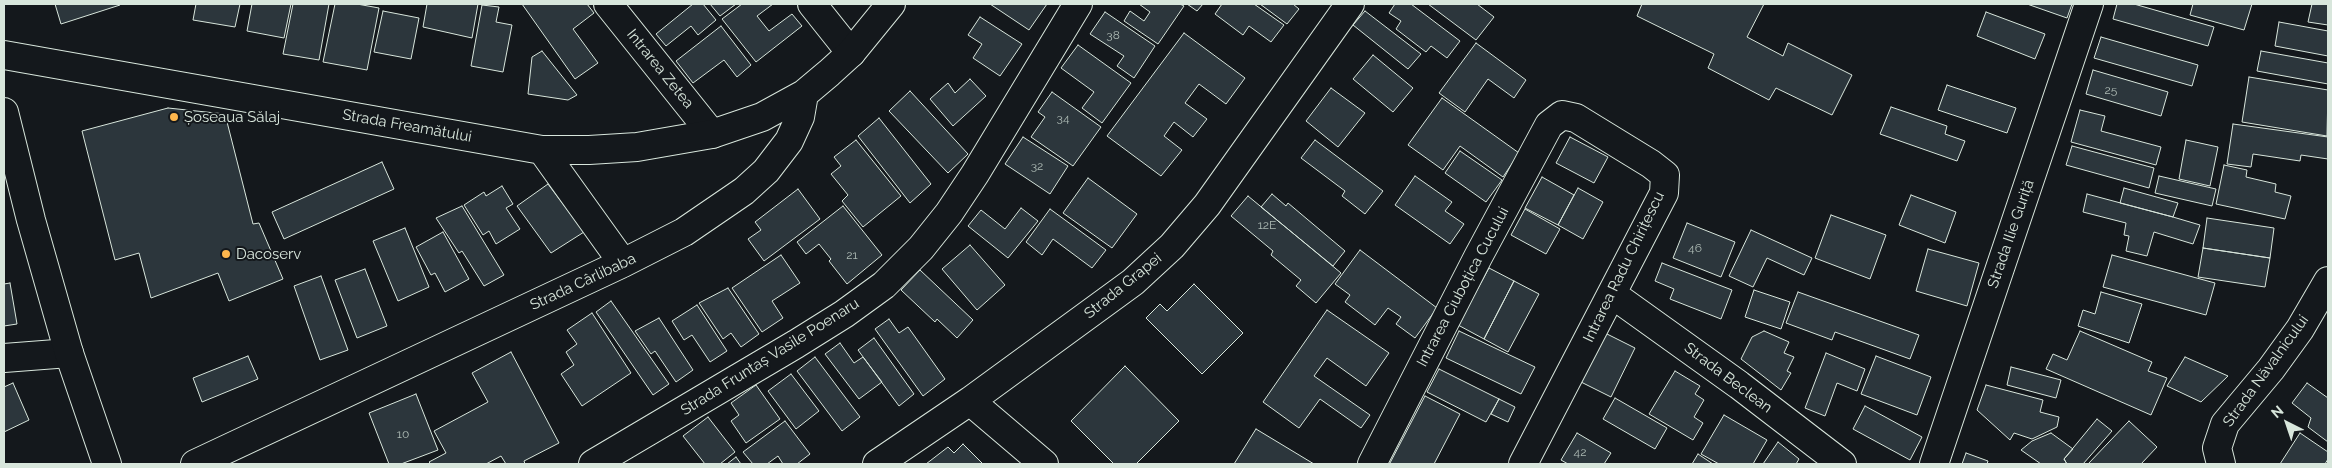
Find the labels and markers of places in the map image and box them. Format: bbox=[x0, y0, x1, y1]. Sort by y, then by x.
place label: Șoseaua Sălaj bbox=[184, 108, 280, 126]
marker: Șoseaua Sălaj bbox=[168, 111, 180, 123]
place label: Dacoserv bbox=[236, 245, 301, 263]
marker: Dacoserv bbox=[220, 248, 232, 260]

